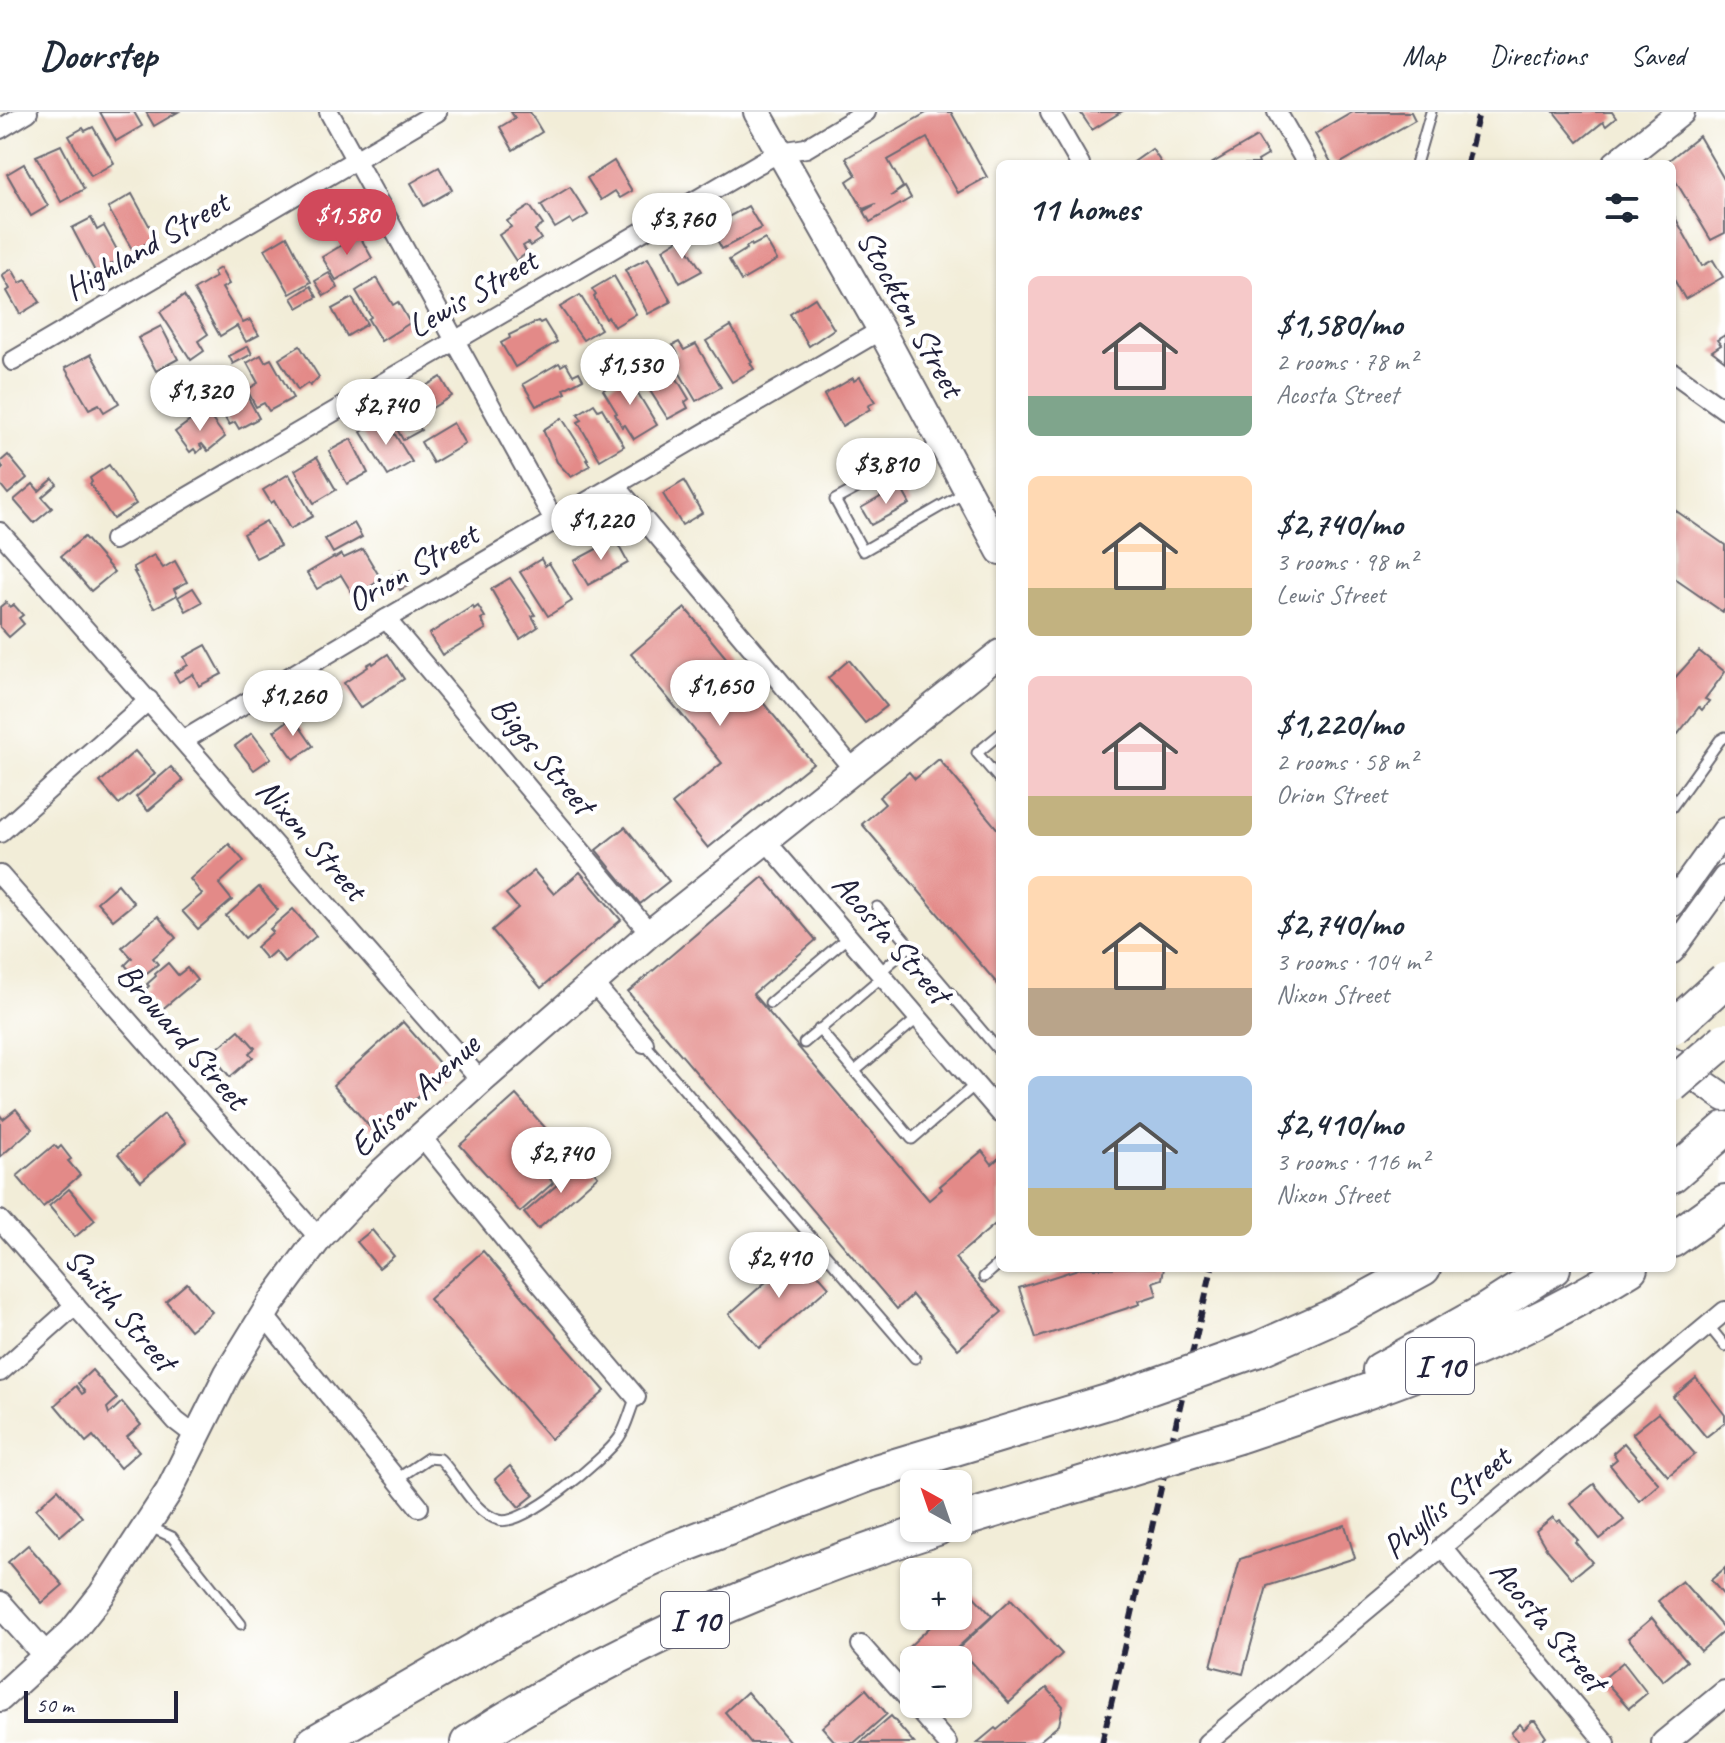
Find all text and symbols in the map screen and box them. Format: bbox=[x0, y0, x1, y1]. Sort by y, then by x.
text: Doorstep bbox=[40, 32, 157, 79]
text: Map bbox=[1402, 38, 1445, 73]
text: Directions bbox=[1489, 38, 1587, 73]
text: Saved bbox=[1631, 38, 1685, 73]
street label: Highland Street bbox=[56, 179, 239, 309]
icon: filters bbox=[1600, 186, 1644, 230]
text: 11 homes bbox=[1028, 187, 1139, 230]
pin: $1,580 bbox=[282, 189, 412, 257]
pin: $3,760 bbox=[617, 193, 747, 261]
text: $1,580 bbox=[315, 198, 379, 231]
text: $3,760 bbox=[650, 202, 714, 235]
street label: Stockton Street bbox=[847, 222, 976, 408]
street label: Lewis Street bbox=[399, 237, 548, 347]
text: $1,580/mo bbox=[1276, 302, 1402, 345]
icon: home bbox=[1092, 308, 1188, 404]
pin: $1,530 bbox=[565, 339, 695, 407]
text: 2 rooms · 78 m² bbox=[1276, 345, 1417, 378]
text: $1,530 bbox=[598, 348, 662, 381]
pin: $1,320 bbox=[135, 365, 265, 433]
text: $1,320 bbox=[168, 374, 232, 407]
text: Acosta Street bbox=[1276, 378, 1398, 411]
pin: $2,740 bbox=[321, 379, 451, 447]
text: $2,740 bbox=[354, 388, 418, 421]
pin: $3,810 bbox=[821, 438, 951, 506]
text: $3,810 bbox=[854, 447, 918, 480]
pin: $1,220 bbox=[536, 494, 666, 562]
text: $2,740/mo bbox=[1276, 502, 1403, 545]
text: $1,220 bbox=[569, 503, 633, 536]
icon: home bbox=[1092, 508, 1188, 604]
street label: Orion Street bbox=[339, 510, 489, 622]
text: 3 rooms · 98 m² bbox=[1276, 545, 1417, 578]
text: Lewis Street bbox=[1276, 578, 1385, 611]
pin: $1,650 bbox=[655, 660, 785, 728]
text: $1,650 bbox=[688, 669, 752, 702]
pin: $1,260 bbox=[228, 670, 358, 738]
text: $1,260 bbox=[261, 679, 325, 712]
street label: Biggs Street bbox=[481, 687, 608, 827]
text: $1,220/mo bbox=[1276, 702, 1403, 745]
icon: home bbox=[1092, 708, 1188, 804]
text: 2 rooms · 58 m² bbox=[1276, 745, 1417, 778]
street label: Nixon Street bbox=[247, 769, 379, 912]
text: Orion Street bbox=[1276, 778, 1387, 811]
street label: Acosta Street bbox=[823, 864, 964, 1016]
text: $2,740/mo bbox=[1276, 902, 1403, 945]
icon: home bbox=[1092, 908, 1188, 1004]
text: 3 rooms · 104 m² bbox=[1276, 945, 1428, 978]
street label: Broward Street bbox=[108, 954, 261, 1121]
text: Nixon Street bbox=[1276, 978, 1389, 1011]
street label: Edison Avenue bbox=[340, 1022, 490, 1166]
text: $2,410/mo bbox=[1276, 1102, 1403, 1145]
icon: home bbox=[1092, 1108, 1188, 1204]
pin: $2,740 bbox=[496, 1127, 626, 1195]
text: $2,740 bbox=[529, 1136, 593, 1169]
text: 3 rooms · 116 m² bbox=[1276, 1145, 1428, 1178]
text: Nixon Street bbox=[1276, 1178, 1389, 1211]
pin: $2,410 bbox=[714, 1232, 844, 1300]
street label: Smith Street bbox=[55, 1238, 190, 1383]
text: $2,410 bbox=[747, 1241, 811, 1274]
road number: I 10 bbox=[1406, 1338, 1474, 1394]
street label: Phyllis Street bbox=[1373, 1433, 1522, 1568]
north arrow bbox=[900, 1470, 972, 1542]
map controls bbox=[900, 1470, 972, 1718]
street label: Acosta Street bbox=[1481, 1550, 1620, 1704]
button: + bbox=[900, 1558, 972, 1630]
road number: I 10 bbox=[661, 1592, 729, 1648]
button: − bbox=[900, 1646, 972, 1718]
scale bar bbox=[24, 1687, 178, 1723]
text: 50 m bbox=[36, 1691, 73, 1719]

